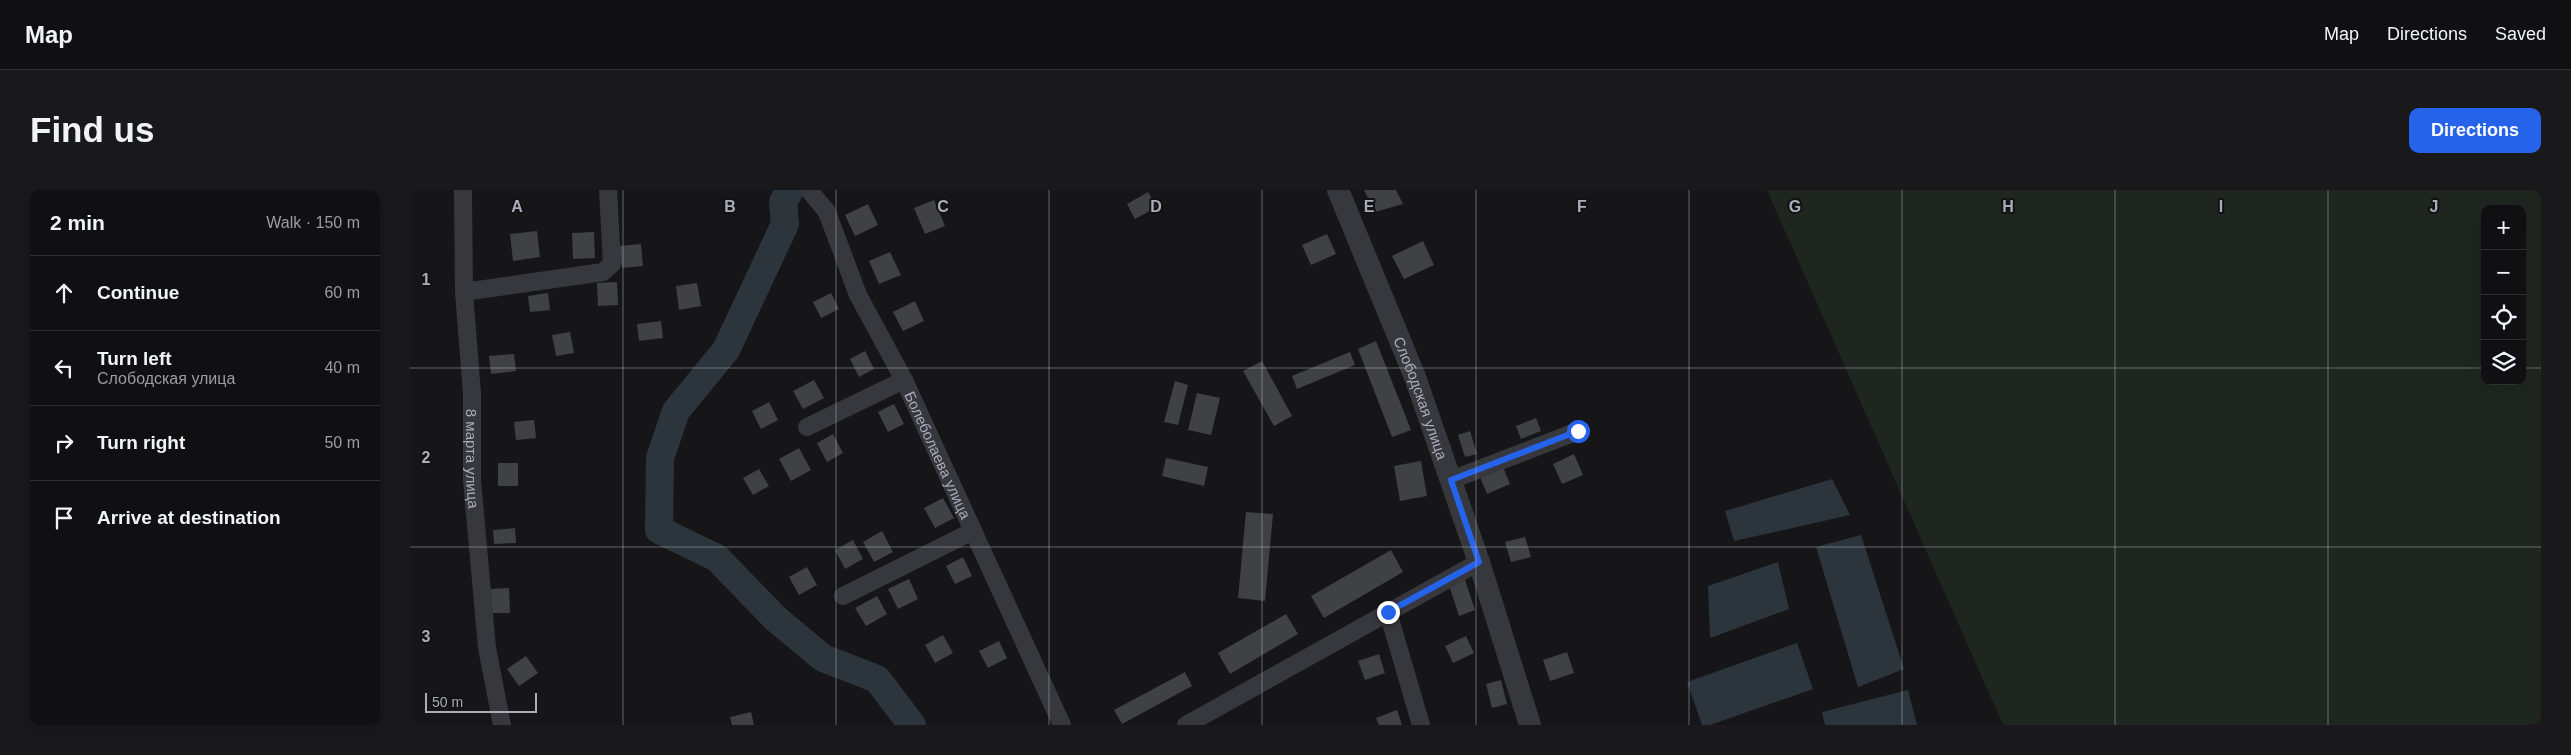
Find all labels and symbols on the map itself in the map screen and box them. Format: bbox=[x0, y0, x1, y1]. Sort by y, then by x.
text: A bbox=[511, 198, 523, 215]
text: B bbox=[724, 198, 736, 215]
text: C bbox=[937, 198, 949, 215]
text: D bbox=[1150, 198, 1162, 215]
text: E bbox=[1364, 198, 1375, 215]
text: F bbox=[1577, 198, 1587, 215]
text: G bbox=[1789, 198, 1801, 215]
text: H bbox=[2002, 198, 2014, 215]
text: I bbox=[2219, 198, 2223, 215]
text: J bbox=[2430, 198, 2438, 215]
text: 1 bbox=[422, 271, 431, 288]
street label: Слободская улица bbox=[1391, 334, 1452, 462]
street label: Болеболаева улица bbox=[902, 388, 975, 522]
street label: 8 марта улица bbox=[464, 409, 483, 510]
route start bbox=[1567, 420, 1590, 443]
text: 2 bbox=[422, 449, 431, 466]
route end bbox=[1377, 601, 1400, 624]
text: 3 bbox=[422, 628, 431, 645]
scale bar bbox=[425, 690, 538, 713]

